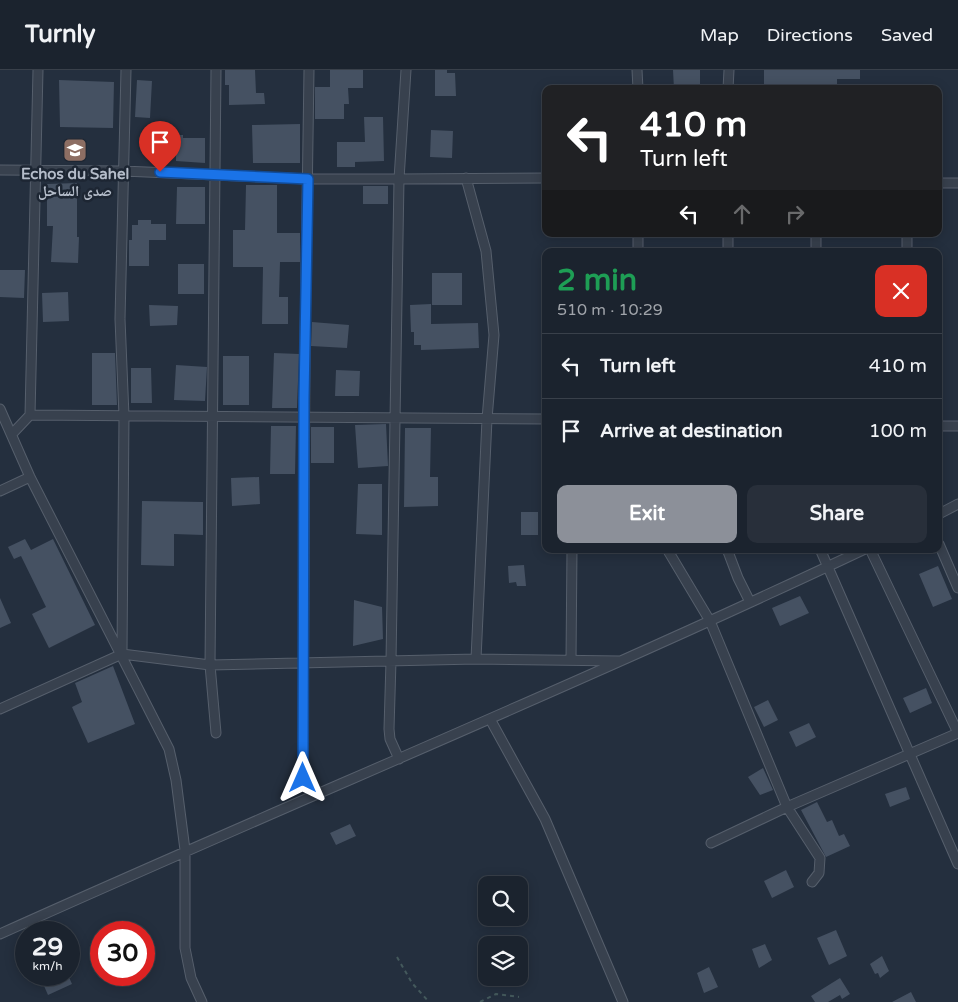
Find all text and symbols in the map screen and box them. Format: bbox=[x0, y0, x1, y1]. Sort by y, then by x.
text: Turnly bbox=[25, 20, 95, 49]
text: Map bbox=[700, 24, 739, 46]
text: Directions bbox=[767, 24, 853, 46]
text: Saved bbox=[881, 24, 933, 46]
text: 410 m bbox=[640, 104, 747, 146]
icon: left bbox=[557, 105, 622, 170]
pin bbox=[139, 121, 181, 172]
icon: arrive bbox=[146, 128, 174, 156]
school or university icon: Echos du Sahel صدى الساحل bbox=[62, 137, 88, 163]
text: Turn left bbox=[640, 146, 728, 172]
place label: Echos du Sahel صدى الساحل bbox=[21, 165, 129, 200]
icon: left bbox=[675, 200, 703, 228]
icon: ahead bbox=[728, 200, 756, 228]
icon: right bbox=[781, 200, 809, 228]
text: 2 min bbox=[557, 262, 637, 299]
button: close bbox=[875, 265, 927, 317]
text: 510 m · 10:29 bbox=[557, 300, 663, 320]
icon: left bbox=[557, 352, 585, 380]
text: Turn left bbox=[600, 355, 676, 377]
text: 410 m bbox=[869, 355, 927, 377]
icon: arrive bbox=[557, 417, 585, 445]
text: Arrive at destination bbox=[600, 420, 783, 442]
text: 100 m bbox=[869, 420, 927, 442]
button: Exit bbox=[557, 485, 737, 543]
button: Share bbox=[747, 485, 927, 543]
position arrow bbox=[276, 751, 328, 803]
map controls bbox=[478, 876, 528, 986]
button: search bbox=[478, 876, 528, 926]
speed limit sign: 30 bbox=[90, 921, 155, 986]
text: 29 bbox=[32, 932, 63, 962]
button: layers bbox=[478, 936, 528, 986]
text: km/h bbox=[32, 959, 63, 973]

